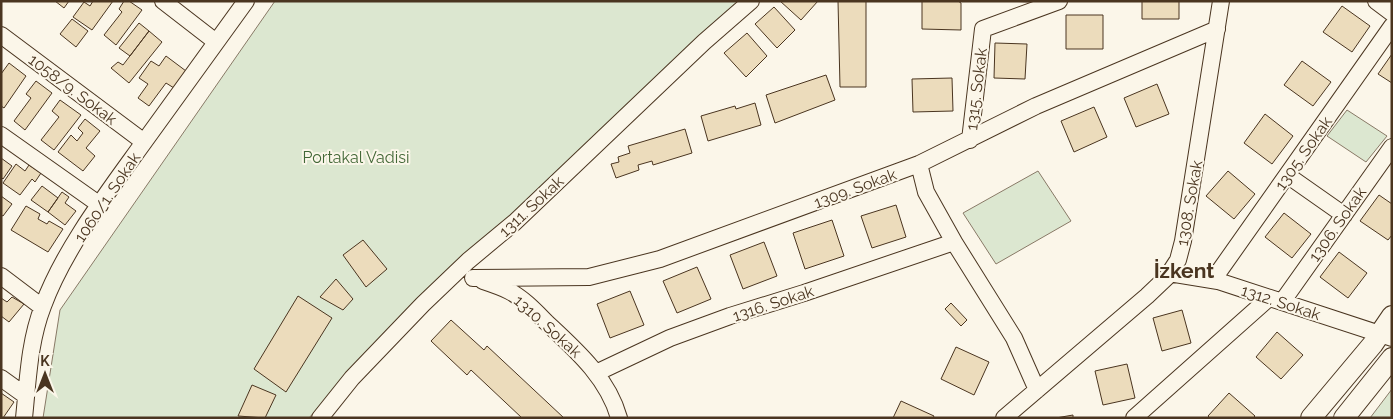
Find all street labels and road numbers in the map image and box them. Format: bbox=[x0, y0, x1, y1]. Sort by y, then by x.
street label: 1315. Sokak bbox=[962, 46, 991, 131]
street label: 1058/9. Sokak bbox=[25, 50, 121, 129]
street label: 1305. Sokak bbox=[1271, 112, 1336, 194]
street label: 1060/1. Sokak bbox=[70, 148, 145, 246]
street label: 1308. Sokak bbox=[1173, 158, 1206, 247]
street label: 1309. Sokak bbox=[811, 165, 900, 212]
street label: 1311. Sokak bbox=[495, 171, 568, 241]
street label: 1306. Sokak bbox=[1305, 183, 1370, 265]
street label: 1316. Sokak bbox=[730, 281, 816, 325]
street label: 1312. Sokak bbox=[1239, 281, 1324, 324]
street label: 1310. Sokak bbox=[510, 291, 586, 362]

